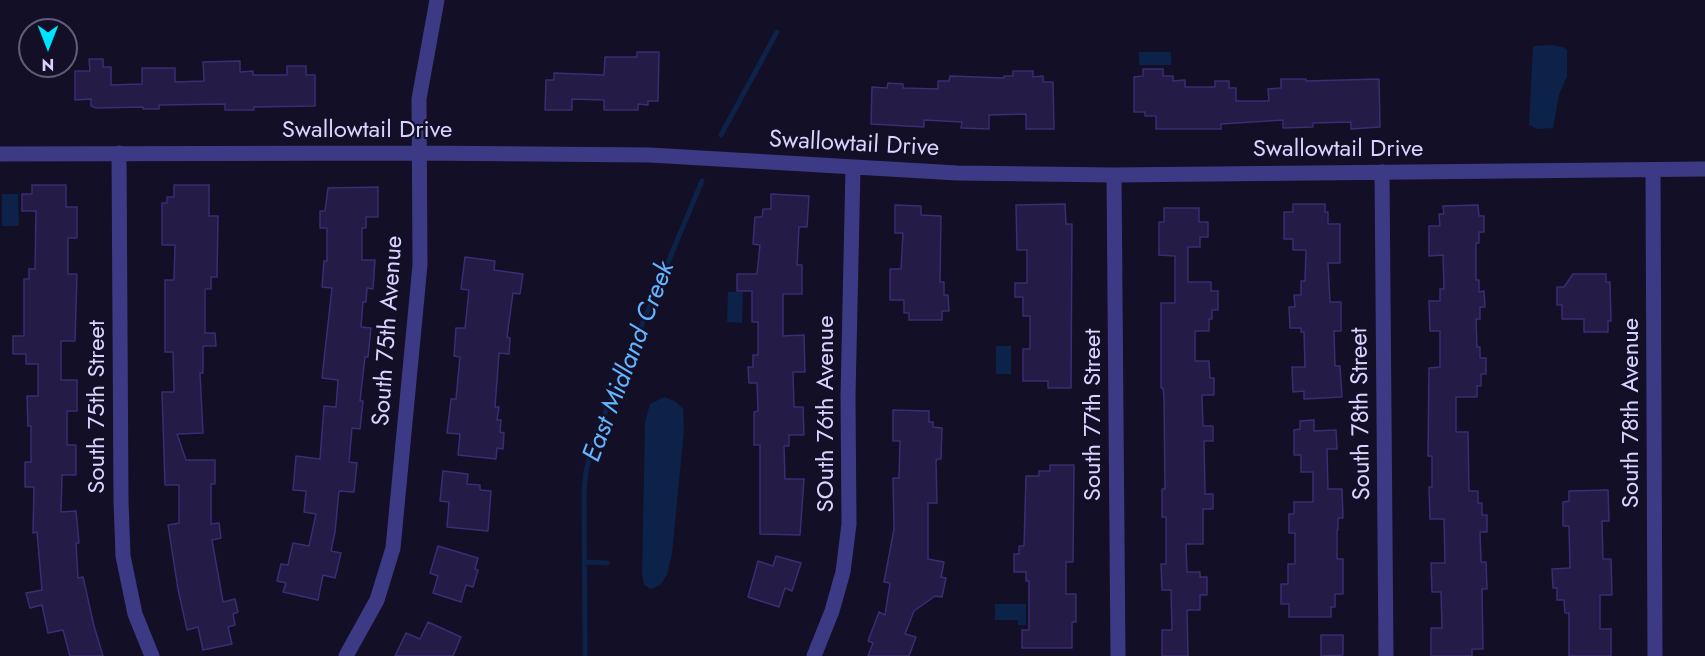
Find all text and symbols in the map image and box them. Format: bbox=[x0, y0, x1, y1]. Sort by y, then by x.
north arrow bbox=[18, 18, 78, 78]
text: N bbox=[42, 53, 54, 76]
street label: Swallowtail Drive bbox=[282, 117, 452, 145]
street label: Swallowtail Drive bbox=[768, 126, 940, 164]
street label: Swallowtail Drive bbox=[1253, 136, 1423, 164]
street label: South 75th Avenue bbox=[368, 235, 410, 427]
water label: East Midland Creek bbox=[577, 257, 683, 467]
street label: SOuth 76th Avenue bbox=[813, 315, 841, 513]
street label: South 78th Avenue bbox=[1618, 318, 1646, 508]
street label: South 75th Street bbox=[84, 320, 112, 494]
street label: South 78th Street bbox=[1346, 327, 1378, 501]
street label: South 77th Street bbox=[1080, 329, 1108, 501]

